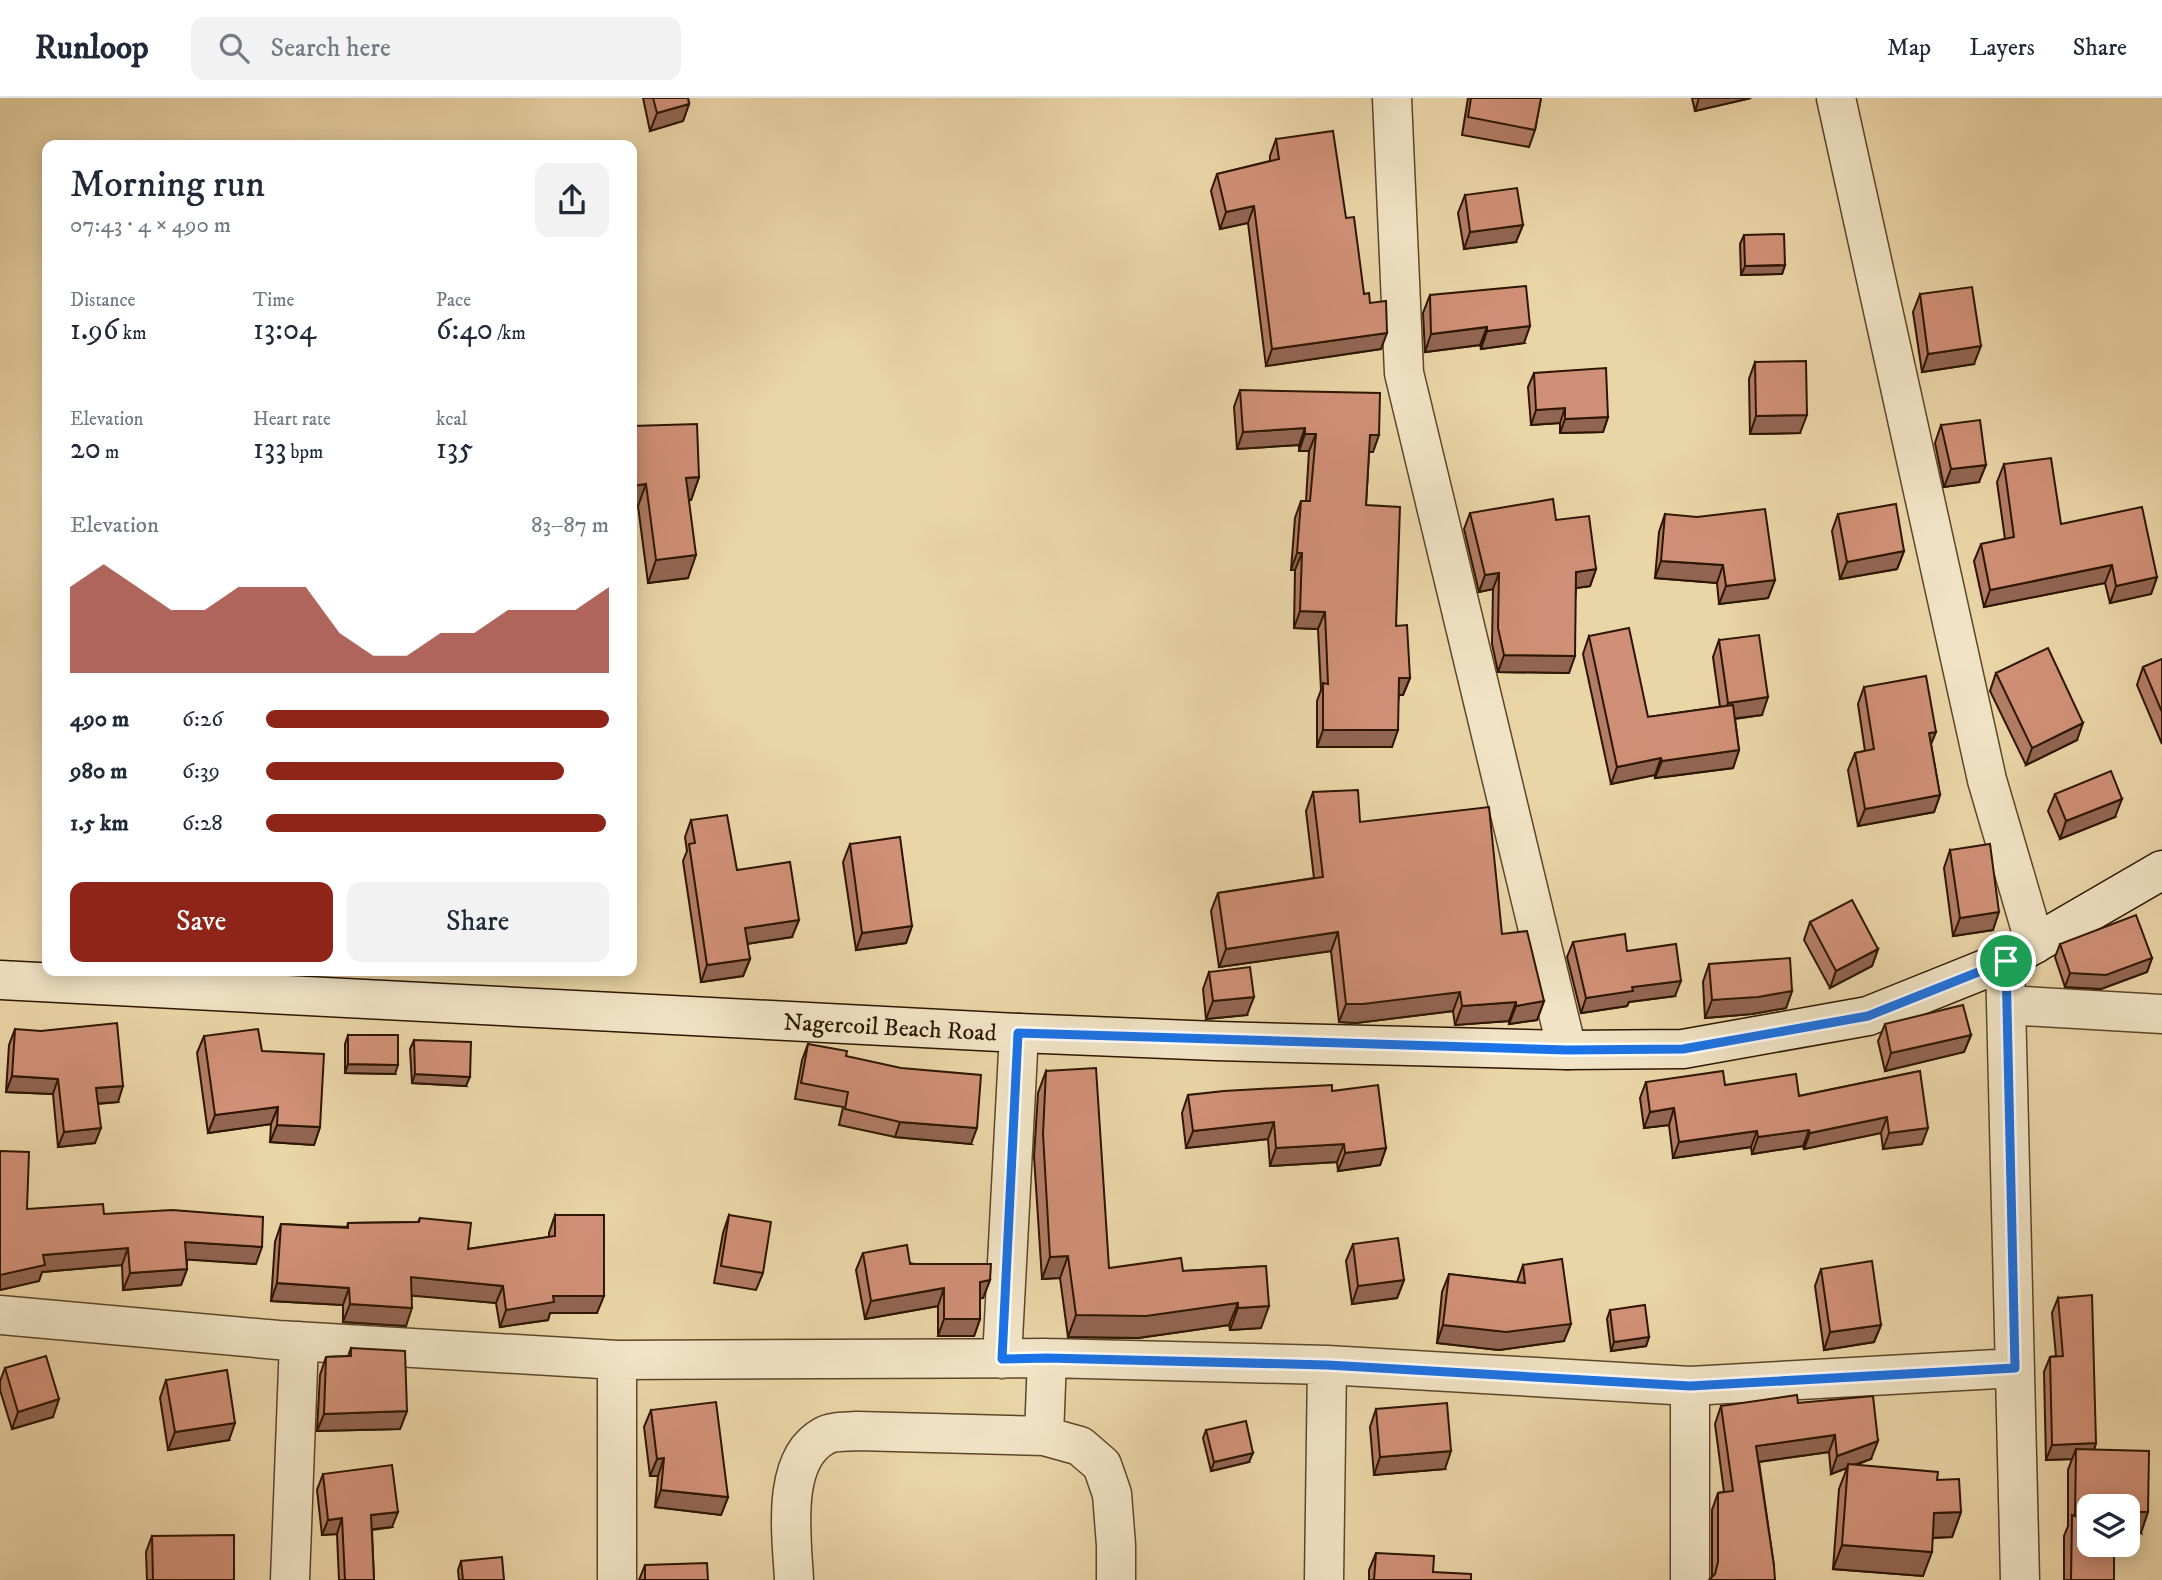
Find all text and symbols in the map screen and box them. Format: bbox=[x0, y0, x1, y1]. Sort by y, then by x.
search box bbox=[191, 17, 681, 80]
text: Runloop bbox=[35, 28, 149, 69]
icon: search bbox=[215, 29, 253, 67]
text: Search here bbox=[271, 32, 391, 65]
text: Map bbox=[1887, 33, 1931, 63]
text: Layers bbox=[1969, 33, 2035, 63]
text: Share bbox=[2073, 33, 2127, 63]
text: Morning run bbox=[70, 161, 265, 209]
button: share bbox=[535, 163, 609, 237]
text: 07:43 · 4 × 490 m bbox=[70, 211, 231, 240]
text: Distance bbox=[70, 289, 135, 312]
text: Time bbox=[253, 289, 294, 312]
text: Pace bbox=[436, 289, 471, 312]
text: 1.96 bbox=[70, 312, 119, 349]
text: 13:04 bbox=[253, 312, 316, 349]
text: 6:40 bbox=[436, 312, 493, 349]
text: km bbox=[119, 322, 147, 345]
text: /km bbox=[493, 322, 526, 345]
text: Elevation bbox=[70, 408, 144, 431]
text: Heart rate bbox=[253, 408, 331, 431]
text: kcal bbox=[436, 408, 467, 431]
text: 20 bbox=[70, 431, 101, 468]
text: 133 bbox=[253, 431, 286, 468]
text: 135 bbox=[436, 431, 473, 468]
text: m bbox=[101, 441, 119, 464]
text: bpm bbox=[286, 441, 323, 464]
text: Elevation bbox=[70, 511, 159, 540]
text: 83–87 m bbox=[531, 511, 609, 540]
text: 490 m bbox=[70, 705, 129, 734]
text: 6:26 bbox=[182, 705, 223, 734]
text: 980 m bbox=[70, 757, 128, 786]
text: 6:39 bbox=[182, 757, 220, 786]
text: 1.5 km bbox=[70, 809, 129, 838]
text: 6:28 bbox=[182, 809, 223, 838]
button: Save bbox=[70, 882, 333, 962]
button: Share bbox=[347, 882, 609, 962]
pin bbox=[1976, 931, 2036, 991]
icon: arrive bbox=[1987, 942, 2025, 980]
street label: Nagercoil Beach Road bbox=[783, 1007, 997, 1049]
map controls bbox=[2077, 1494, 2140, 1557]
button: layers bbox=[2077, 1494, 2140, 1557]

